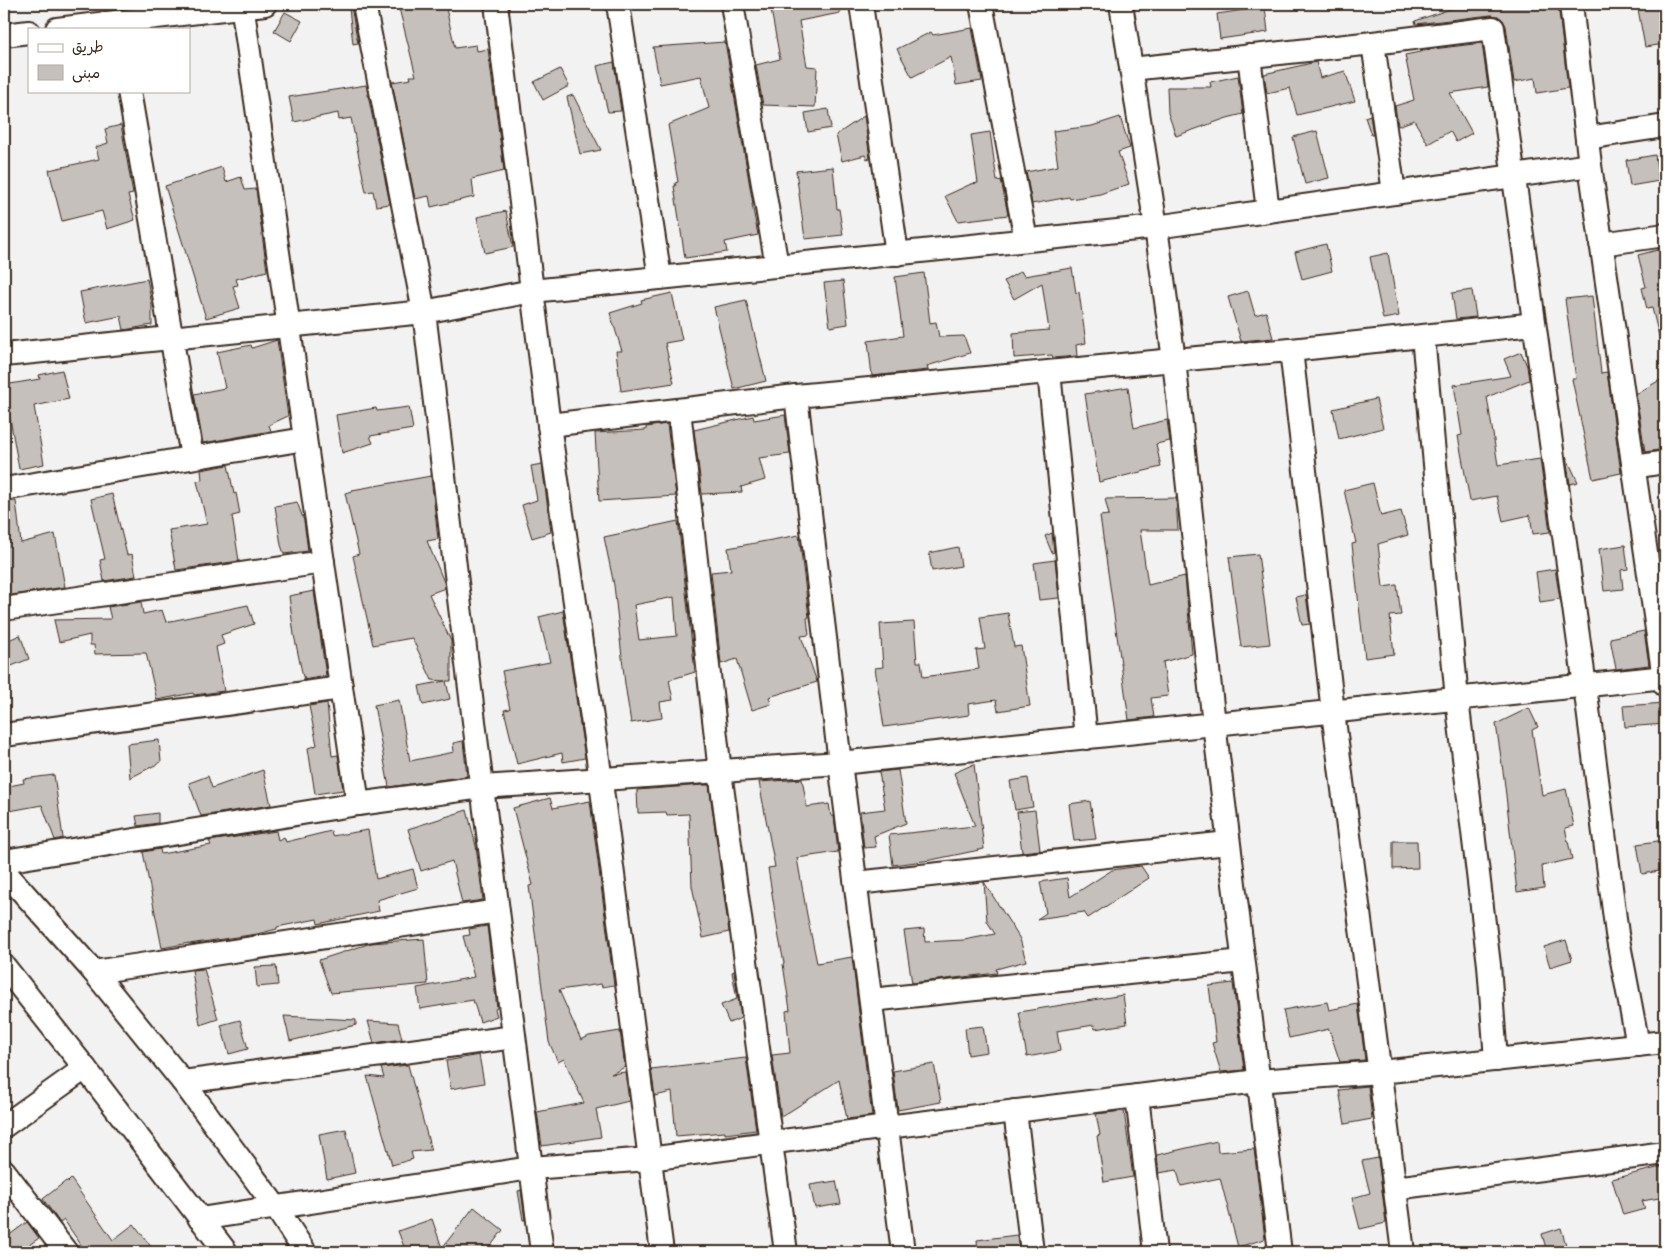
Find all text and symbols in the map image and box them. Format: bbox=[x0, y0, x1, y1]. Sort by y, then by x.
legend bbox=[28, 28, 190, 92]
text: طريق bbox=[72, 38, 104, 57]
text: مبنى bbox=[72, 64, 100, 83]

